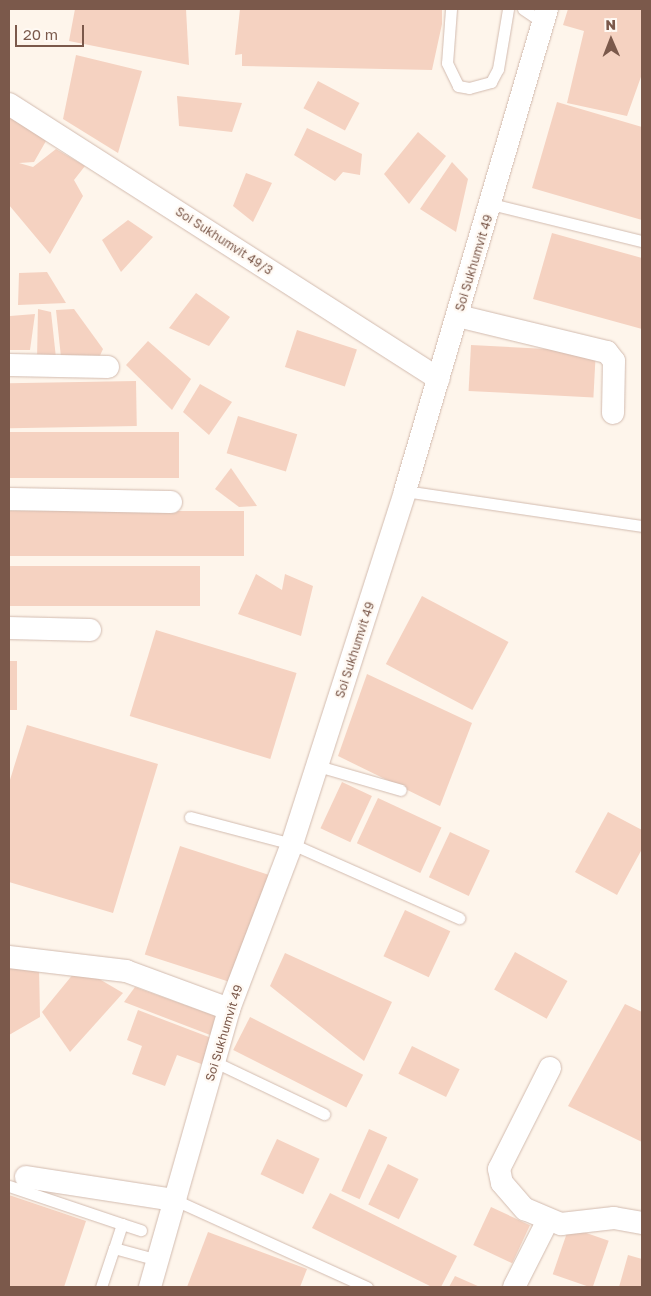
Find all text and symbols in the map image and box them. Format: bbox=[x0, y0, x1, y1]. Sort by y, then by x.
scale bar bbox=[18, 15, 86, 47]
north arrow bbox=[586, 15, 636, 65]
text: N bbox=[605, 16, 616, 33]
text: 20 m bbox=[23, 25, 58, 43]
street label: Soi Sukhumvit 49/3 bbox=[173, 204, 275, 278]
street label: Soi Sukhumvit 49 bbox=[452, 213, 496, 313]
street label: Soi Sukhumvit 49 bbox=[333, 600, 377, 700]
street label: Soi Sukhumvit 49 bbox=[202, 983, 246, 1083]

